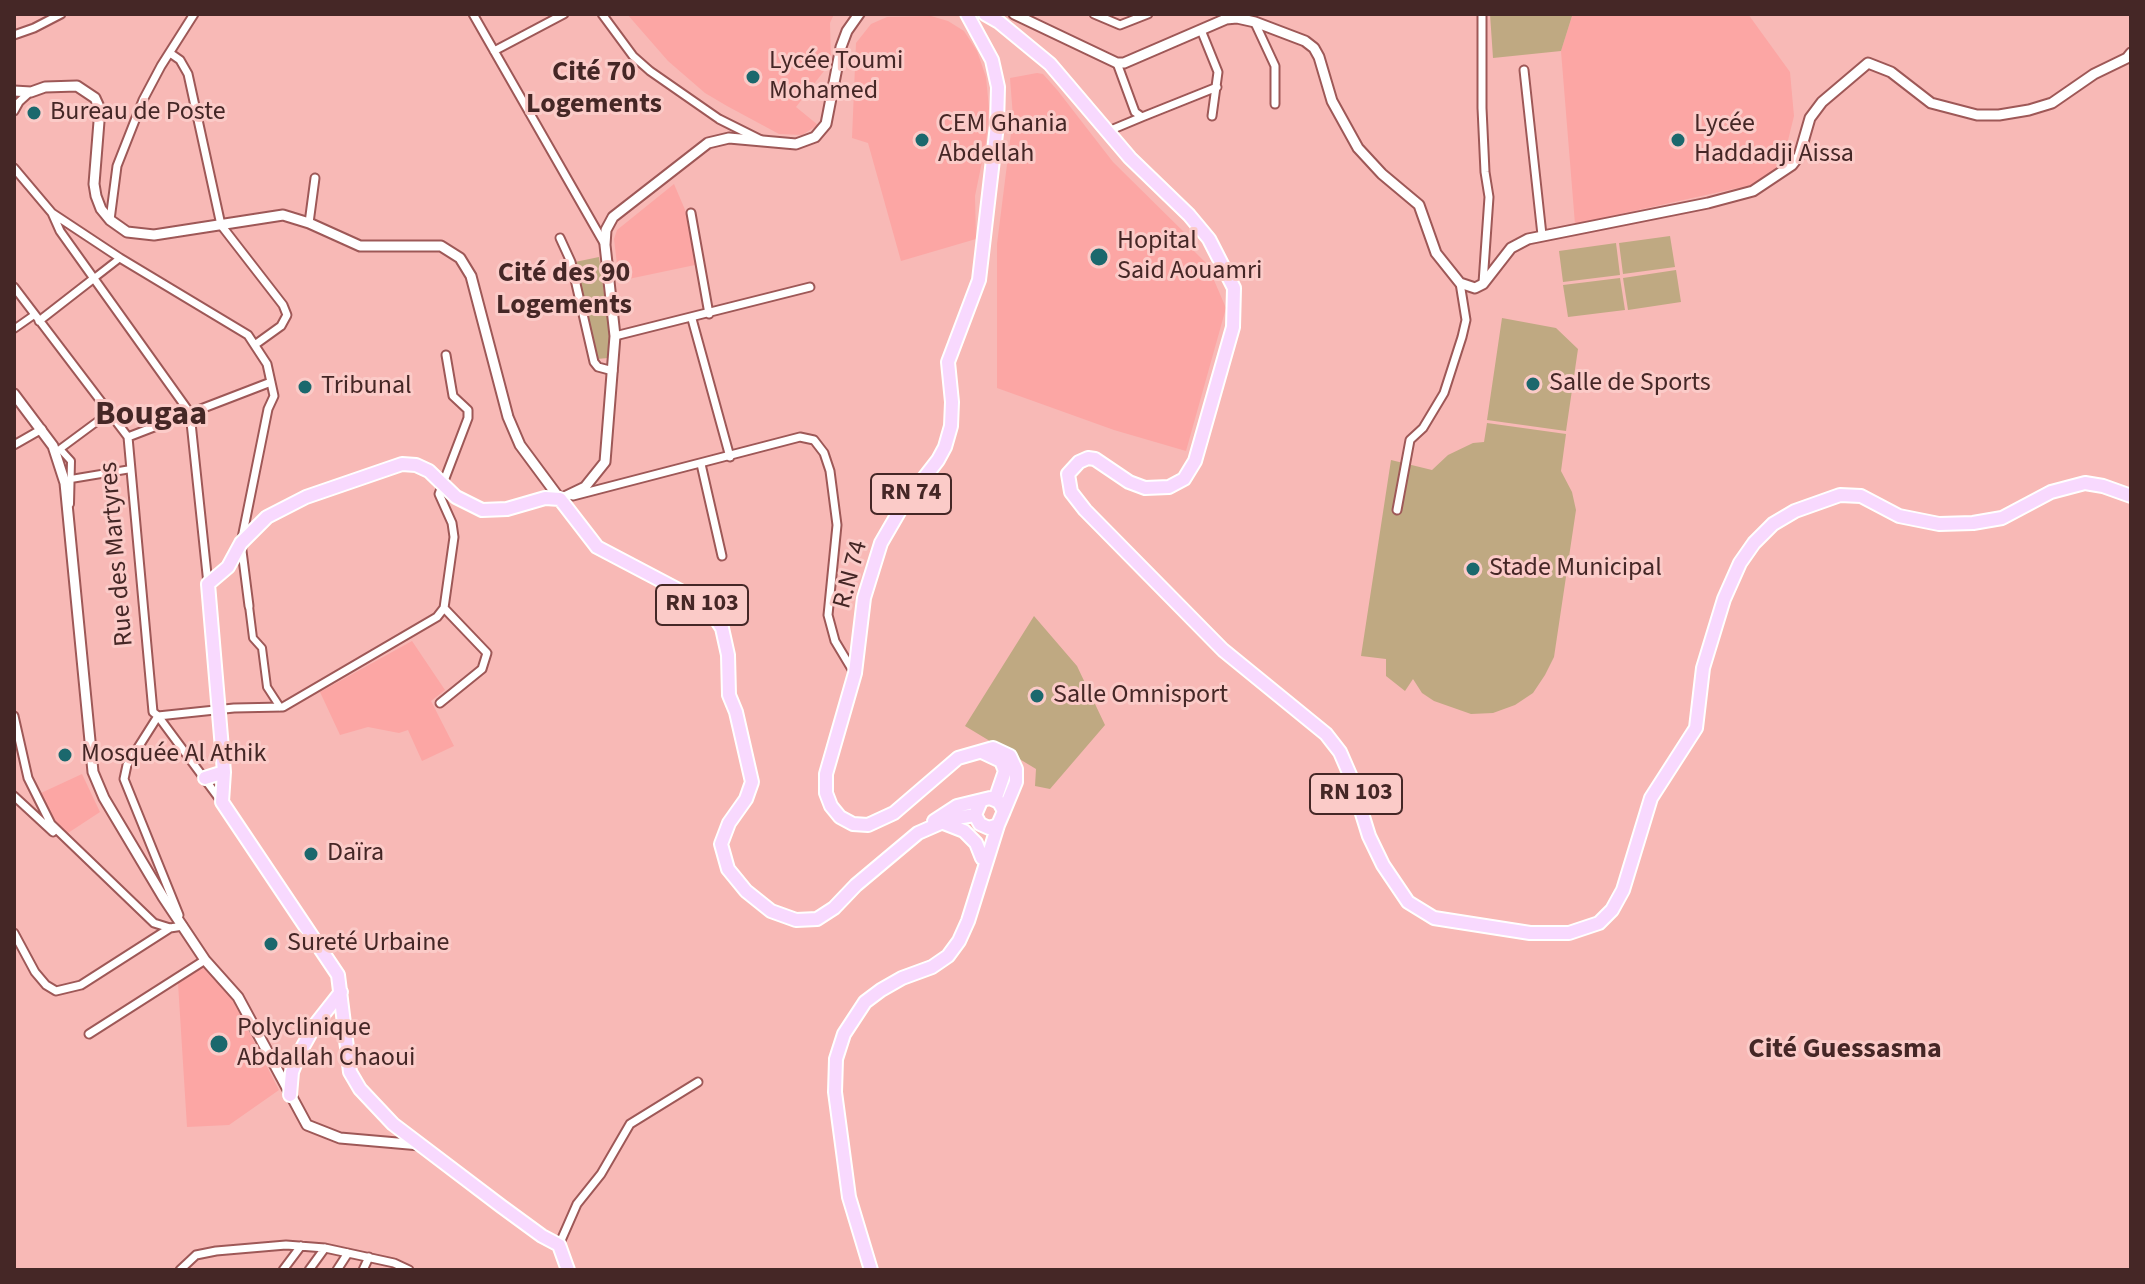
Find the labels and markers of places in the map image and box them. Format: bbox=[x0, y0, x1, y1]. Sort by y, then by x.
place label: Lycée Toumi Mohamed bbox=[769, 46, 903, 108]
marker: Lycée Toumi Mohamed bbox=[744, 68, 762, 86]
place label: Bureau de Poste bbox=[50, 97, 226, 129]
marker: Bureau de Poste bbox=[25, 104, 43, 122]
place label: CEM Ghania Abdellah bbox=[938, 109, 1068, 170]
place label: Lycée Haddadji Aissa bbox=[1694, 109, 1854, 170]
marker: CEM Ghania Abdellah bbox=[913, 131, 931, 149]
marker: Lycée Haddadji Aissa bbox=[1669, 131, 1687, 149]
place label: Hopital Said Aouamri bbox=[1117, 226, 1262, 288]
marker: Hopital Said Aouamri bbox=[1088, 246, 1110, 268]
place label: Salle de Sports bbox=[1549, 368, 1711, 400]
place label: Tribunal bbox=[321, 371, 412, 403]
marker: Salle de Sports bbox=[1524, 375, 1542, 393]
marker: Tribunal bbox=[296, 378, 314, 396]
place label: Stade Municipal bbox=[1489, 553, 1662, 585]
marker: Stade Municipal bbox=[1464, 560, 1482, 578]
place label: Salle Omnisport bbox=[1053, 680, 1228, 712]
marker: Salle Omnisport bbox=[1028, 687, 1046, 705]
place label: Mosquée Al Athik bbox=[81, 739, 266, 771]
marker: Mosquée Al Athik bbox=[56, 746, 74, 764]
place label: Daïra bbox=[327, 838, 384, 870]
marker: Daïra bbox=[302, 845, 320, 863]
place label: Sureté Urbaine bbox=[287, 928, 449, 960]
marker: Sureté Urbaine bbox=[262, 935, 280, 953]
place label: Polyclinique Abdallah Chaoui bbox=[237, 1013, 415, 1074]
marker: Polyclinique Abdallah Chaoui bbox=[208, 1033, 230, 1055]

